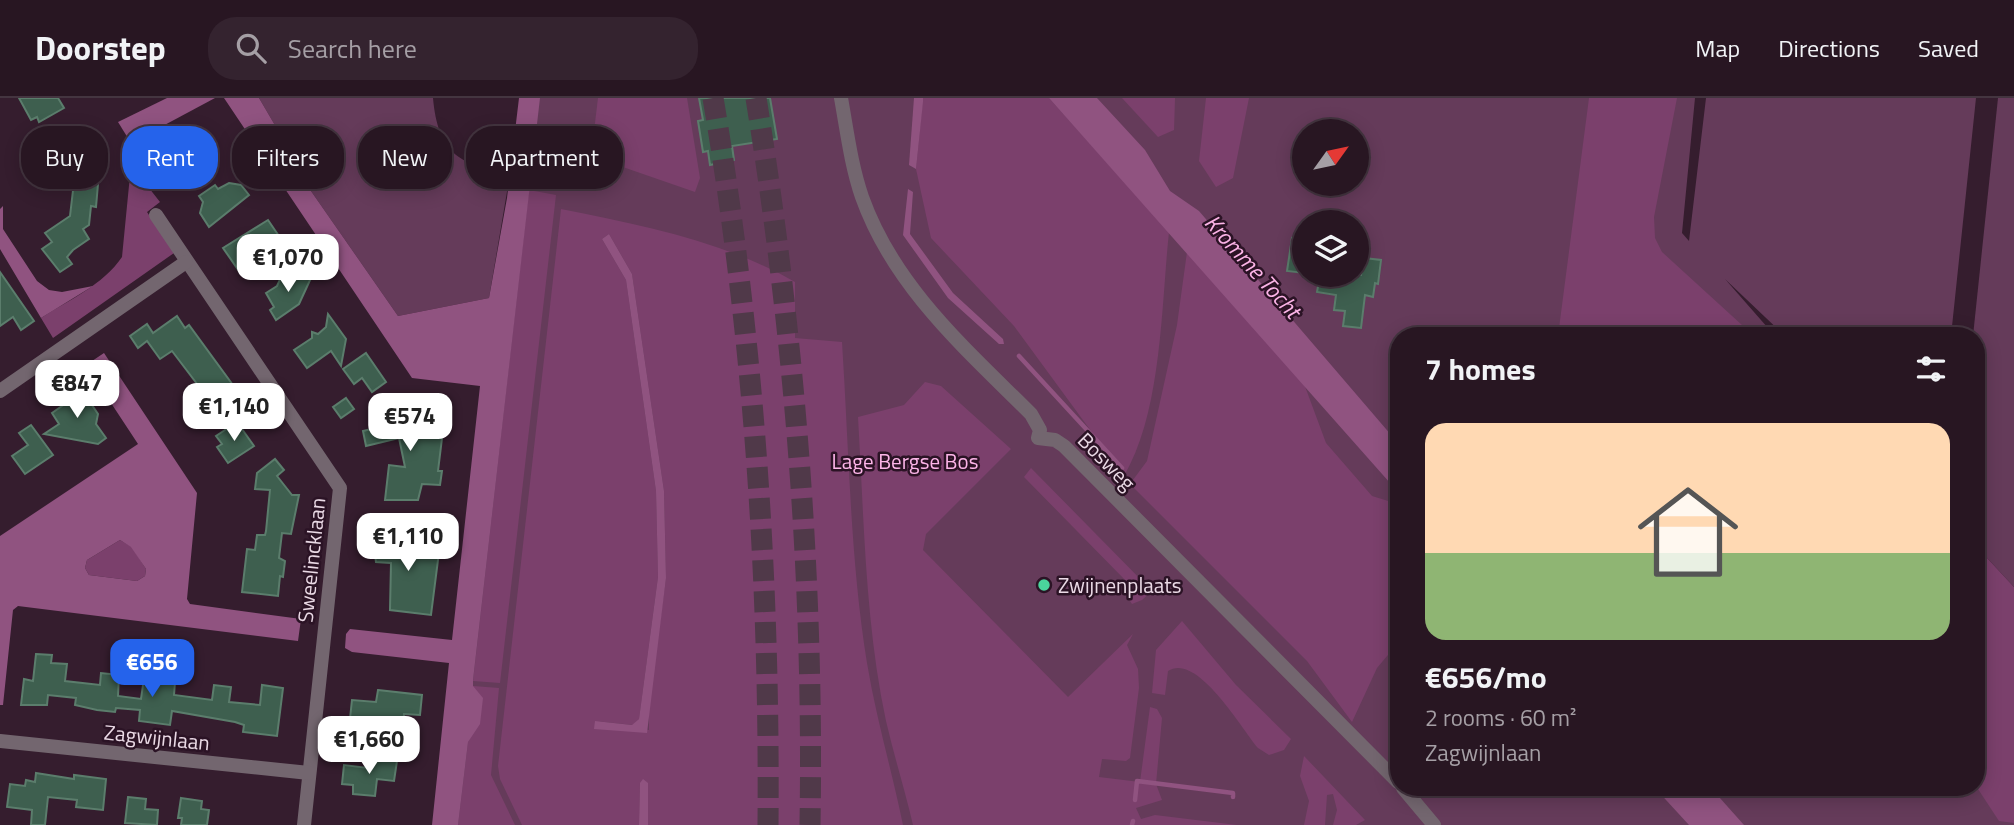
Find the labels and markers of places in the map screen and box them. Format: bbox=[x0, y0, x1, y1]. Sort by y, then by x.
pin: €1,070 bbox=[231, 234, 345, 294]
pin: €847 bbox=[36, 360, 118, 420]
pin: €1,140 bbox=[177, 384, 291, 443]
pin: €574 bbox=[369, 394, 451, 453]
pin: €1,110 bbox=[351, 514, 465, 573]
place label: Zwijnenplaats bbox=[1058, 569, 1181, 601]
marker: Zwijnenplaats bbox=[1036, 577, 1052, 593]
pin: €656 bbox=[111, 640, 193, 699]
pin: €1,660 bbox=[312, 716, 426, 776]

